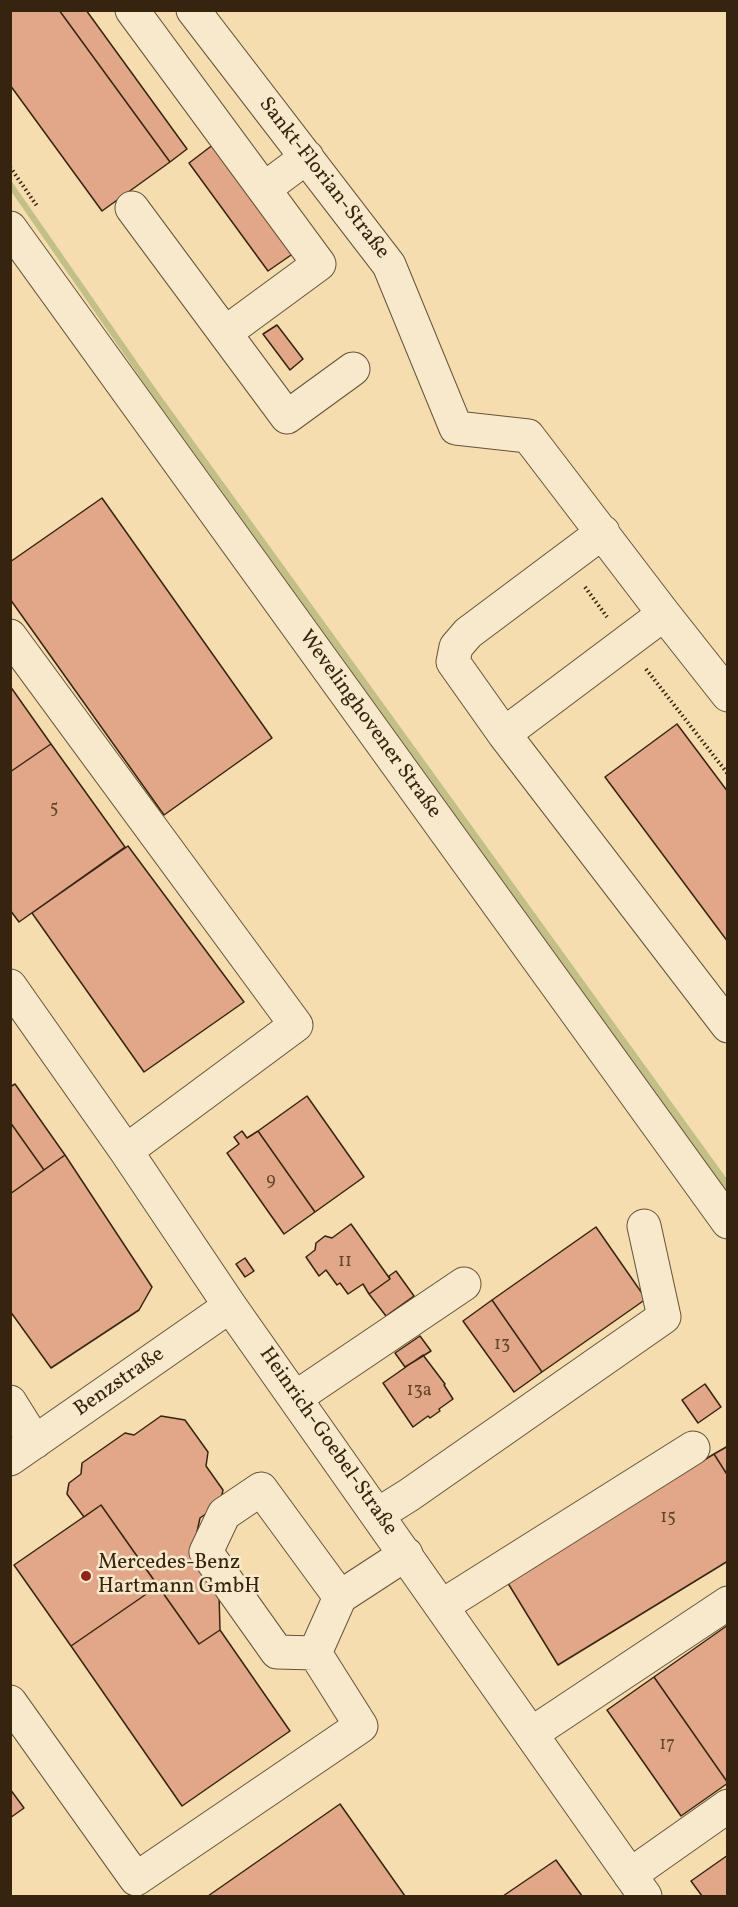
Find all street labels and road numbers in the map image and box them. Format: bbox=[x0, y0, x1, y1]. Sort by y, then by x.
street label: Sankt-Florian-Straße bbox=[252, 93, 394, 265]
street label: Wevelinghovener Straße bbox=[292, 626, 446, 824]
street label: Benzstraße bbox=[70, 1343, 170, 1423]
street label: Heinrich-Goebel-Straße bbox=[252, 1343, 402, 1541]

